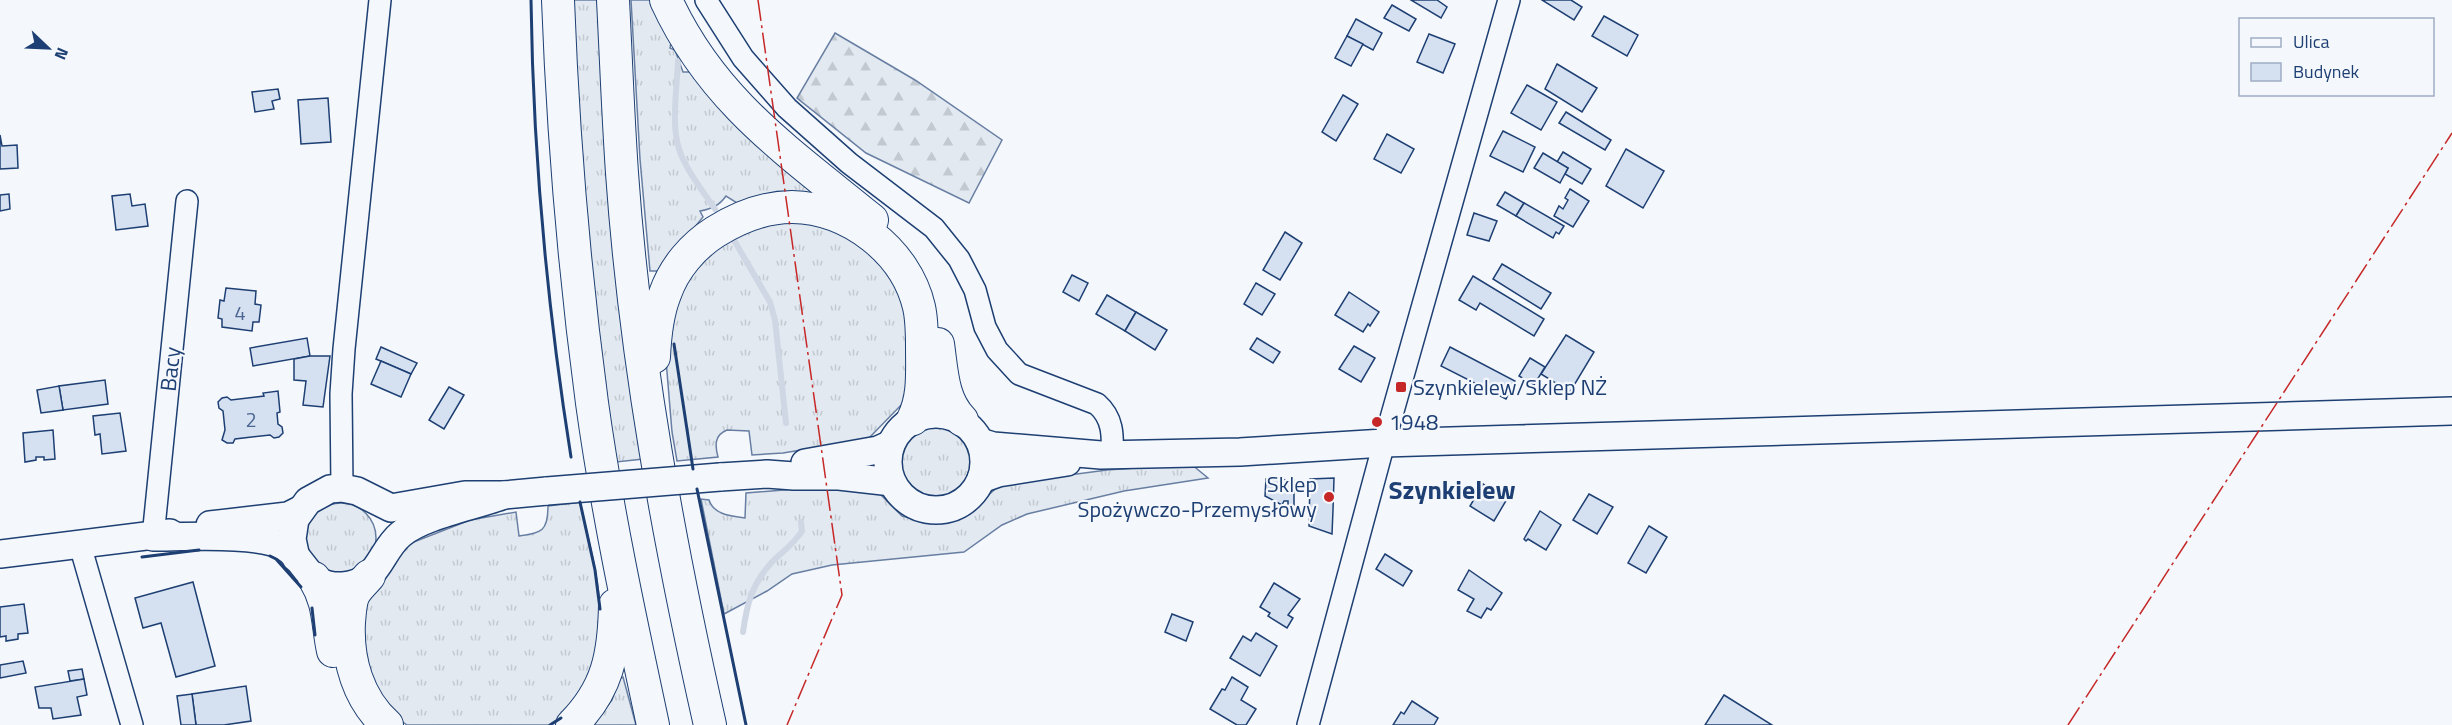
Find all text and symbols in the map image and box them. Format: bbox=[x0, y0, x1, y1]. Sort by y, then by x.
north arrow bbox=[18, 18, 78, 78]
legend bbox=[2239, 18, 2434, 96]
text: Ulica bbox=[2293, 28, 2330, 55]
text: N bbox=[49, 44, 75, 64]
text: Budynek bbox=[2293, 58, 2360, 85]
house number: 4 bbox=[234, 297, 246, 328]
street label: Bacy bbox=[151, 345, 189, 393]
place label: Szynkielew/Sklep NŻ bbox=[1413, 370, 1607, 404]
marker: Szynkielew/Sklep NŻ bbox=[1394, 380, 1408, 394]
house number: 2 bbox=[245, 404, 257, 435]
place label: 1948 bbox=[1389, 405, 1438, 439]
marker: 1948 bbox=[1370, 415, 1384, 429]
place label: Sklep Spożywczo-Przemysłowy bbox=[1077, 467, 1317, 526]
district label: Szynkielew bbox=[1388, 470, 1516, 509]
marker: Sklep Spożywczo-Przemysłowy bbox=[1322, 490, 1336, 504]

